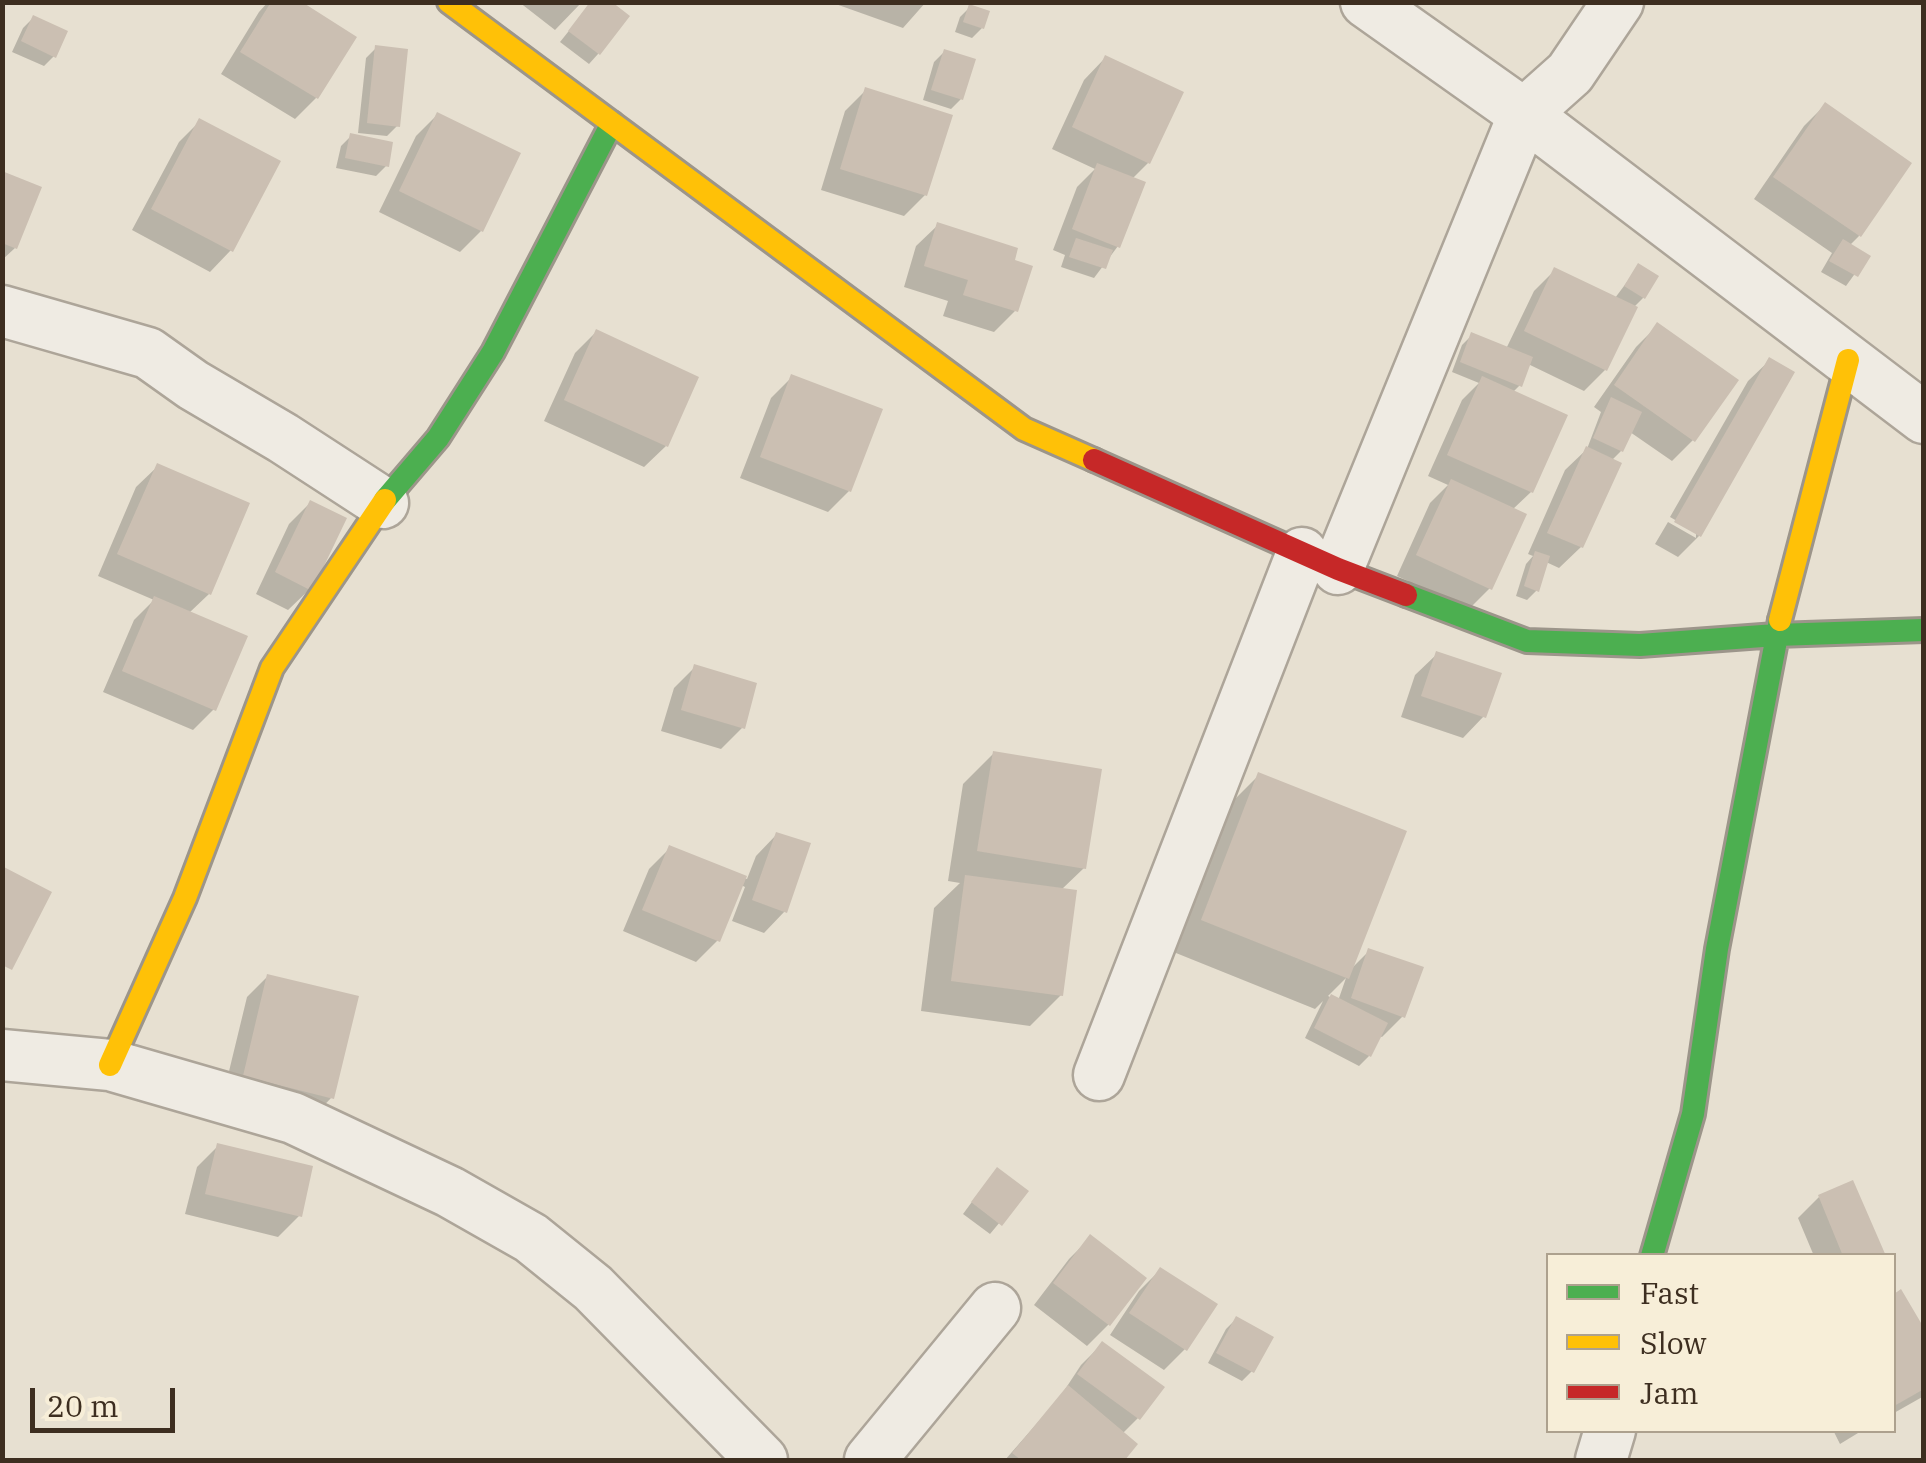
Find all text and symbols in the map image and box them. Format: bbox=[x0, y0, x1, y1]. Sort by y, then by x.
legend bbox=[1546, 1253, 1896, 1433]
text: Fast bbox=[1640, 1273, 1699, 1312]
text: Slow bbox=[1640, 1323, 1707, 1362]
scale bar bbox=[35, 1368, 180, 1430]
text: Jam bbox=[1640, 1373, 1699, 1412]
text: 20 m bbox=[47, 1386, 119, 1425]

